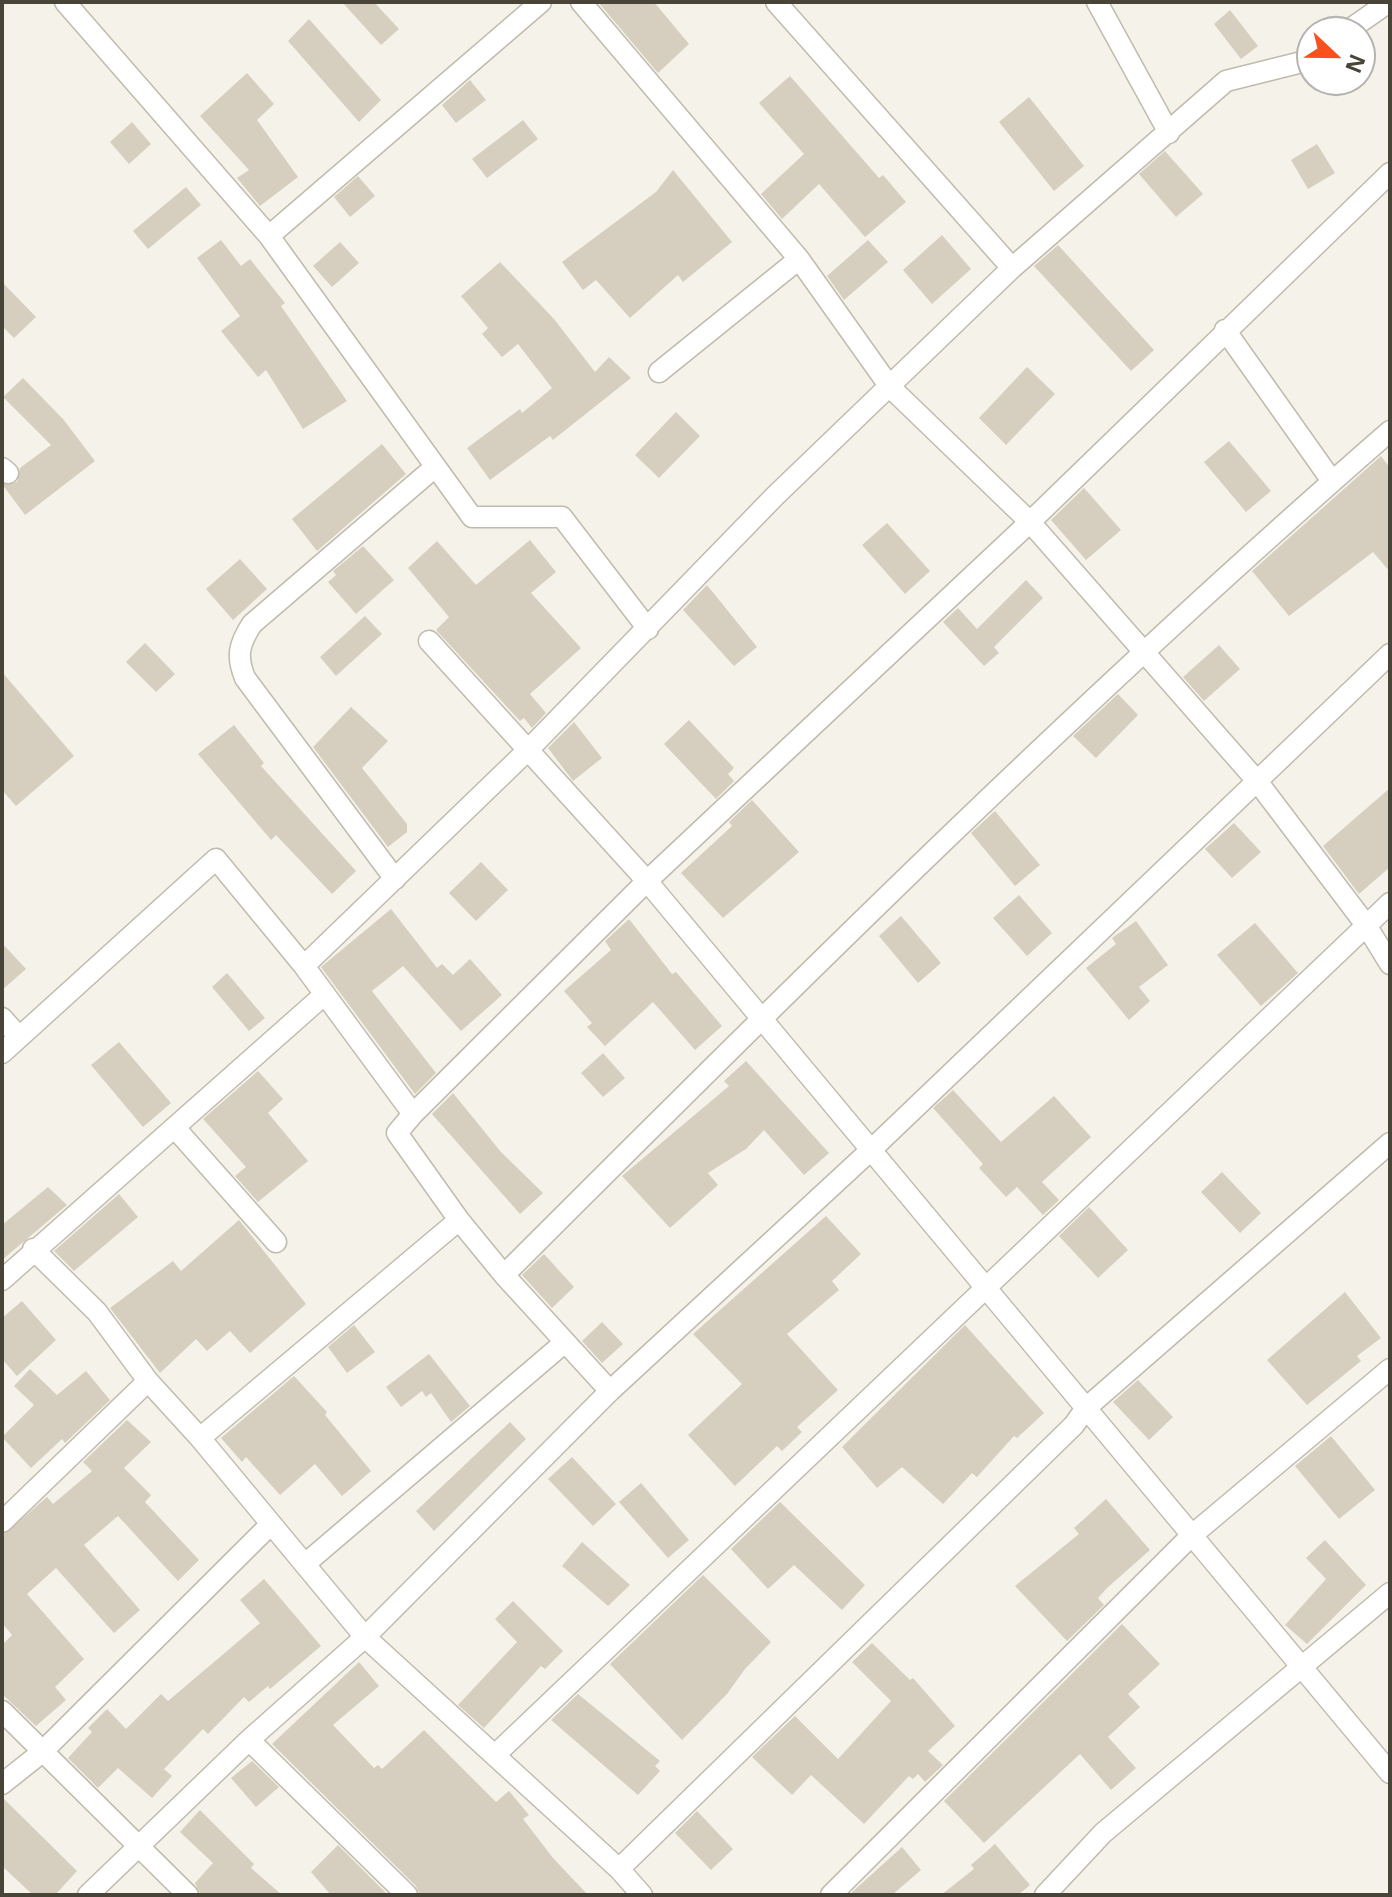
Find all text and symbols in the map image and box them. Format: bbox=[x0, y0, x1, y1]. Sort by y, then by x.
north arrow bbox=[1296, 16, 1376, 96]
text: N bbox=[1339, 50, 1374, 78]

